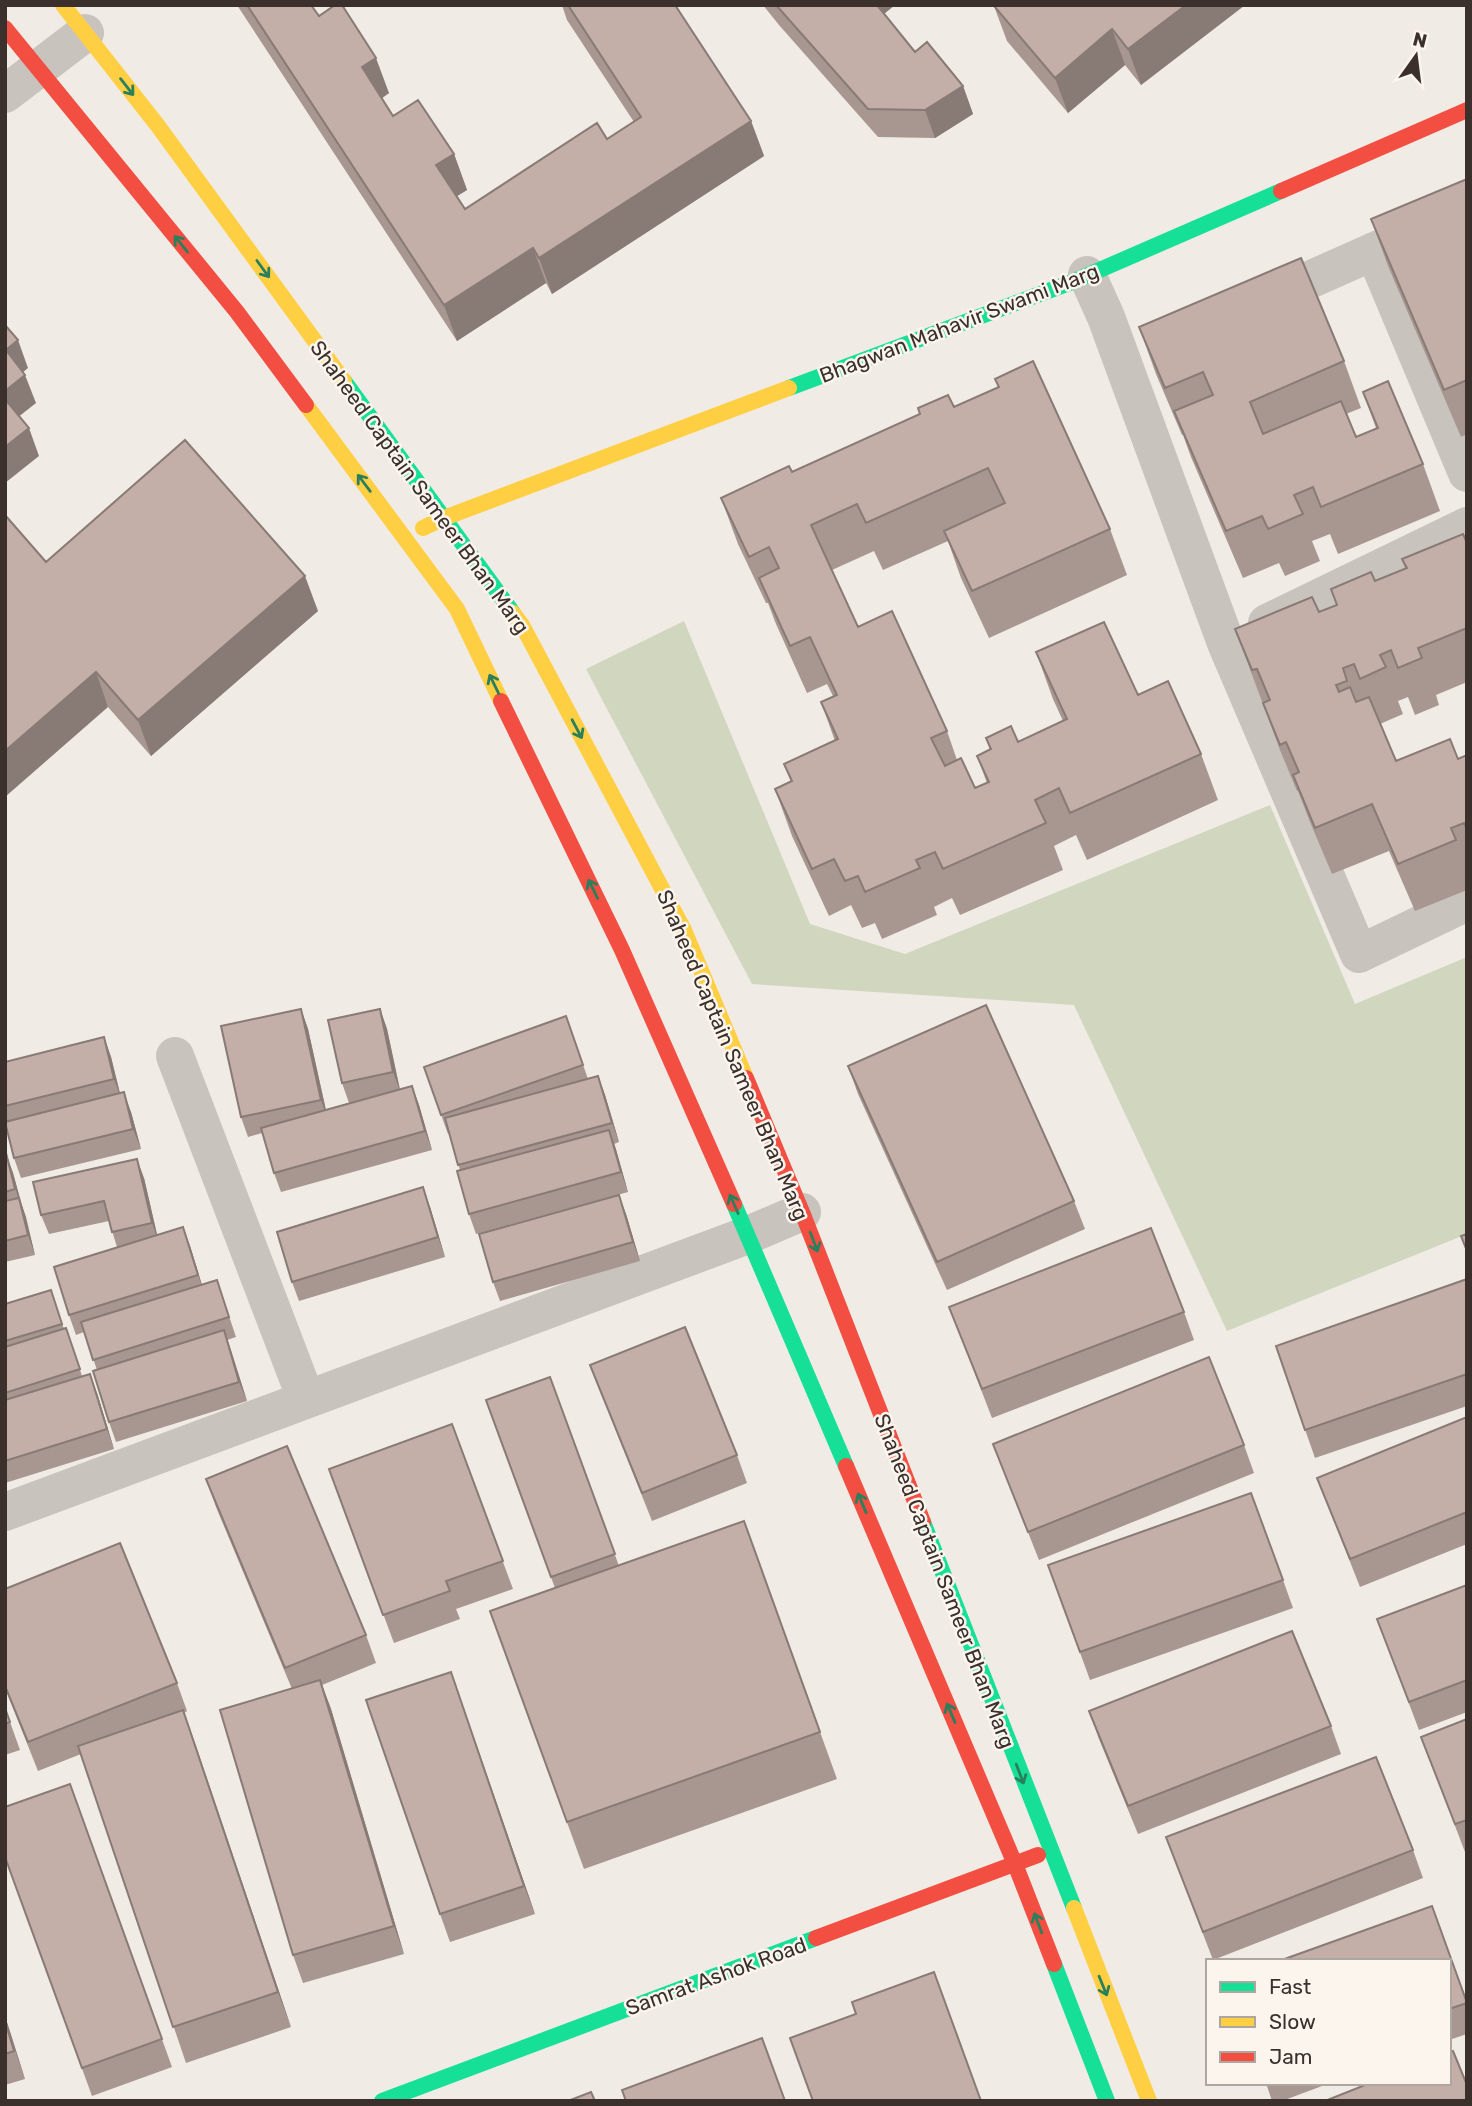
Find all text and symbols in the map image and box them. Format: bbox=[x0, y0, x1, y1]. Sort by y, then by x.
north arrow bbox=[1381, 21, 1451, 91]
text: N bbox=[1411, 27, 1429, 53]
one-way arrow bbox=[119, 77, 135, 95]
one-way arrow bbox=[173, 235, 189, 253]
street label: Bhagwan Mahavir Swami Marg bbox=[816, 258, 1102, 388]
one-way arrow bbox=[255, 260, 270, 278]
street label: Shaheed Captain Sameer Bhan Marg bbox=[305, 335, 535, 639]
one-way arrow bbox=[356, 474, 371, 493]
one-way arrow bbox=[487, 674, 500, 695]
one-way arrow bbox=[570, 718, 584, 738]
one-way arrow bbox=[585, 879, 599, 900]
street label: Shaheed Captain Sameer Bhan Marg bbox=[652, 886, 814, 1224]
one-way arrow bbox=[727, 1194, 740, 1215]
one-way arrow bbox=[808, 1231, 821, 1253]
street label: Shaheed Captain Sameer Bhan Marg bbox=[869, 1410, 1021, 1752]
one-way arrow bbox=[855, 1493, 868, 1515]
one-way arrow bbox=[944, 1702, 957, 1724]
one-way arrow bbox=[1015, 1763, 1028, 1785]
one-way arrow bbox=[1031, 1912, 1043, 1934]
street label: Samrat Ashok Road bbox=[622, 1932, 810, 2020]
legend bbox=[1206, 1959, 1451, 2085]
one-way arrow bbox=[1098, 1974, 1111, 1996]
text: Fast bbox=[1269, 1974, 1311, 1999]
text: Slow bbox=[1269, 2009, 1316, 2034]
text: Jam bbox=[1269, 2044, 1313, 2069]

